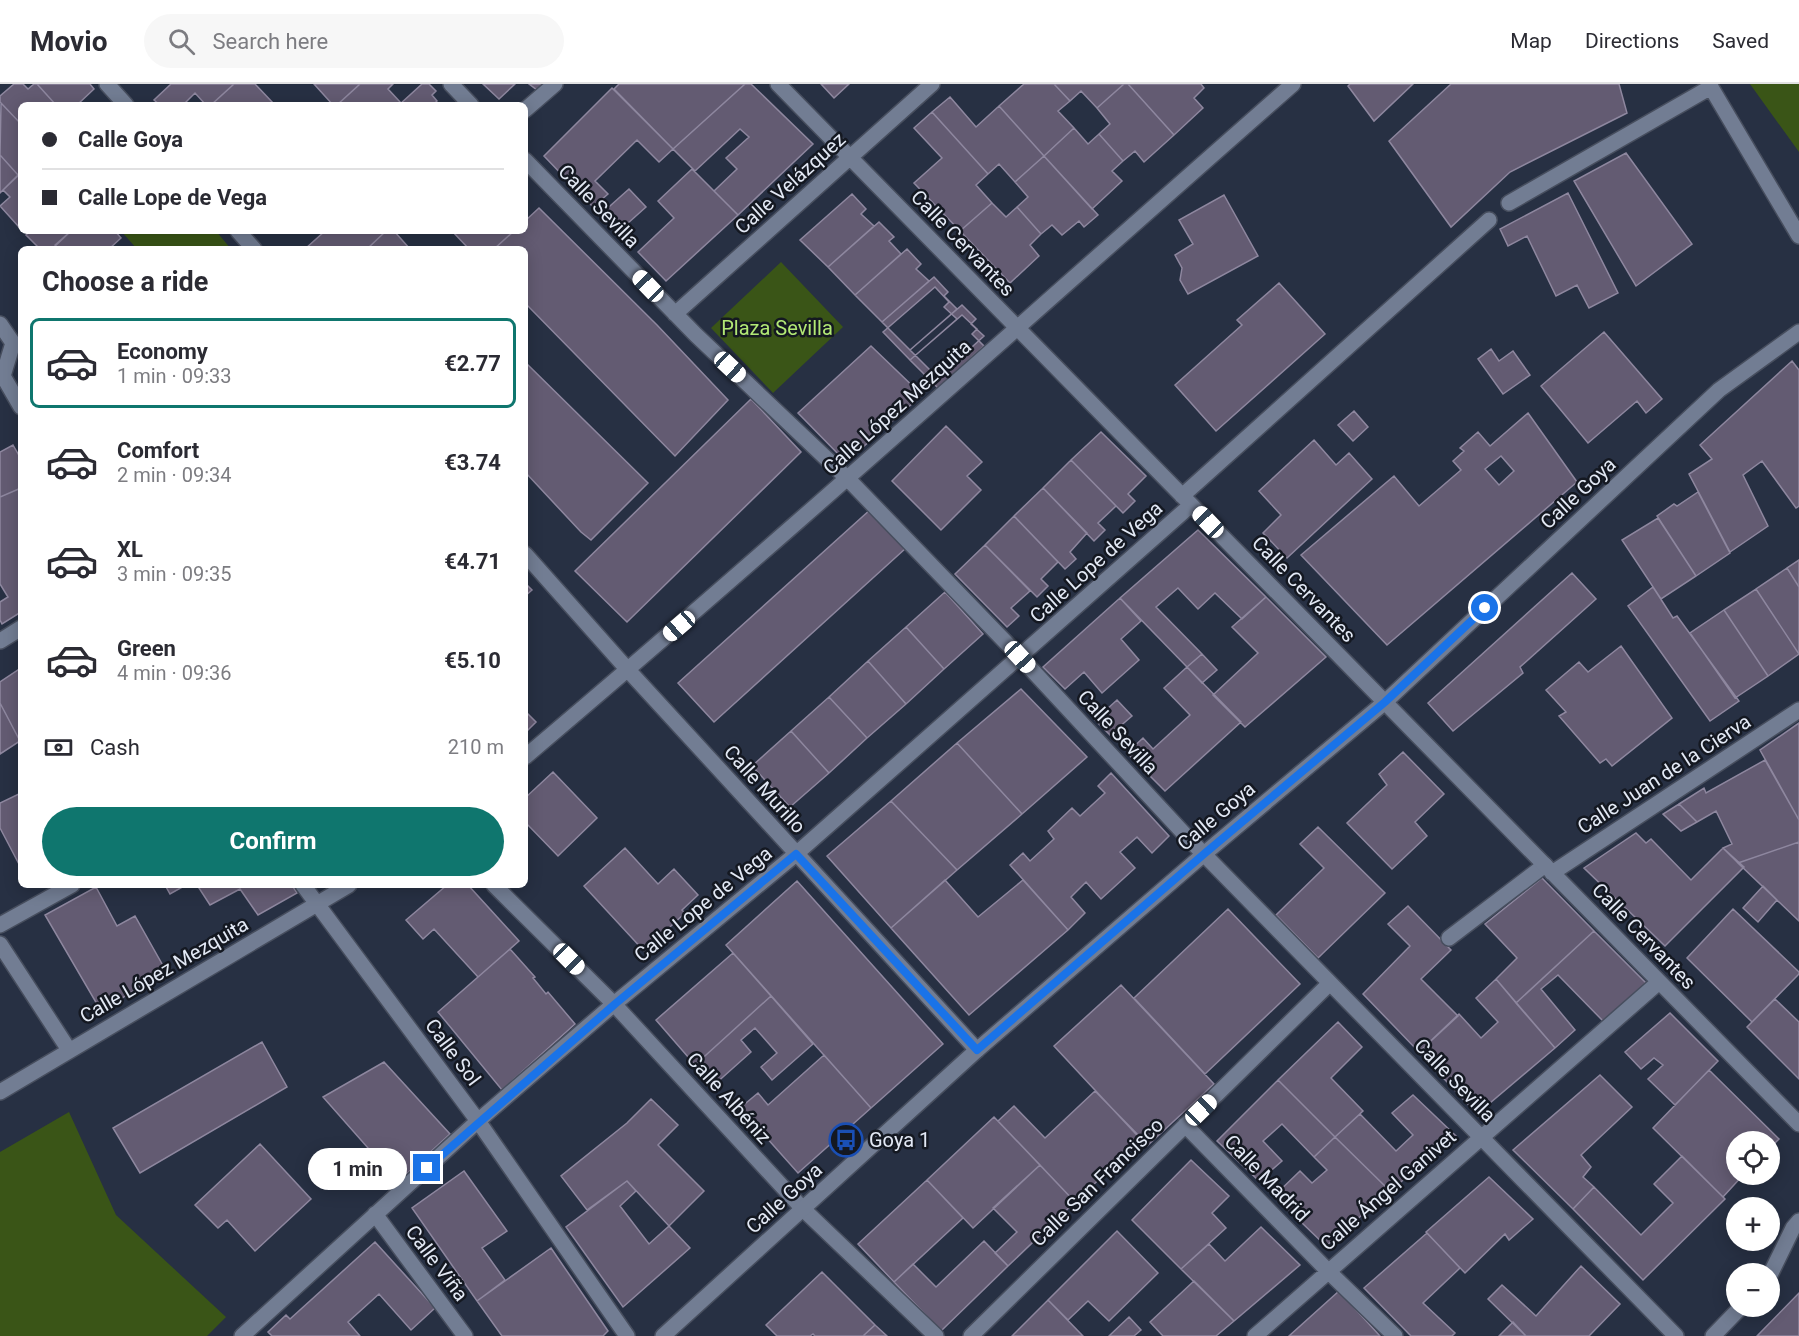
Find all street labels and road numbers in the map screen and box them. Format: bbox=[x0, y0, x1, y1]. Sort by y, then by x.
street label: Calle Velázquez bbox=[730, 127, 850, 239]
street label: Calle Sevilla bbox=[553, 159, 645, 253]
street label: Calle Cervantes bbox=[906, 185, 1020, 301]
street label: Calle López Mezquita bbox=[818, 334, 976, 480]
street label: Calle Goya bbox=[1535, 452, 1621, 534]
street label: Calle Lope de Vega bbox=[1025, 496, 1167, 628]
street label: Calle Cervantes bbox=[1247, 531, 1361, 647]
street label: Calle Sevilla bbox=[1073, 685, 1163, 779]
street label: Calle Juan de la Cierva bbox=[1573, 709, 1755, 839]
street label: Calle Murillo bbox=[719, 740, 811, 838]
street label: Calle Goya bbox=[1172, 777, 1260, 855]
street label: Calle Lope de Vega bbox=[629, 841, 777, 967]
street label: Calle Cervantes bbox=[1587, 878, 1701, 994]
street label: Calle López Mezquita bbox=[75, 912, 253, 1028]
street label: Calle Sol bbox=[420, 1014, 486, 1090]
street label: Calle Sevilla bbox=[1409, 1033, 1501, 1127]
street label: Calle Albéniz bbox=[682, 1047, 776, 1149]
street label: Calle San Francisco bbox=[1026, 1113, 1168, 1251]
street label: Calle Ángel Ganivet bbox=[1315, 1125, 1461, 1255]
street label: Calle Madrid bbox=[1220, 1129, 1314, 1227]
street label: Calle Goya bbox=[741, 1158, 827, 1238]
street label: Calle Viña bbox=[401, 1220, 473, 1306]

